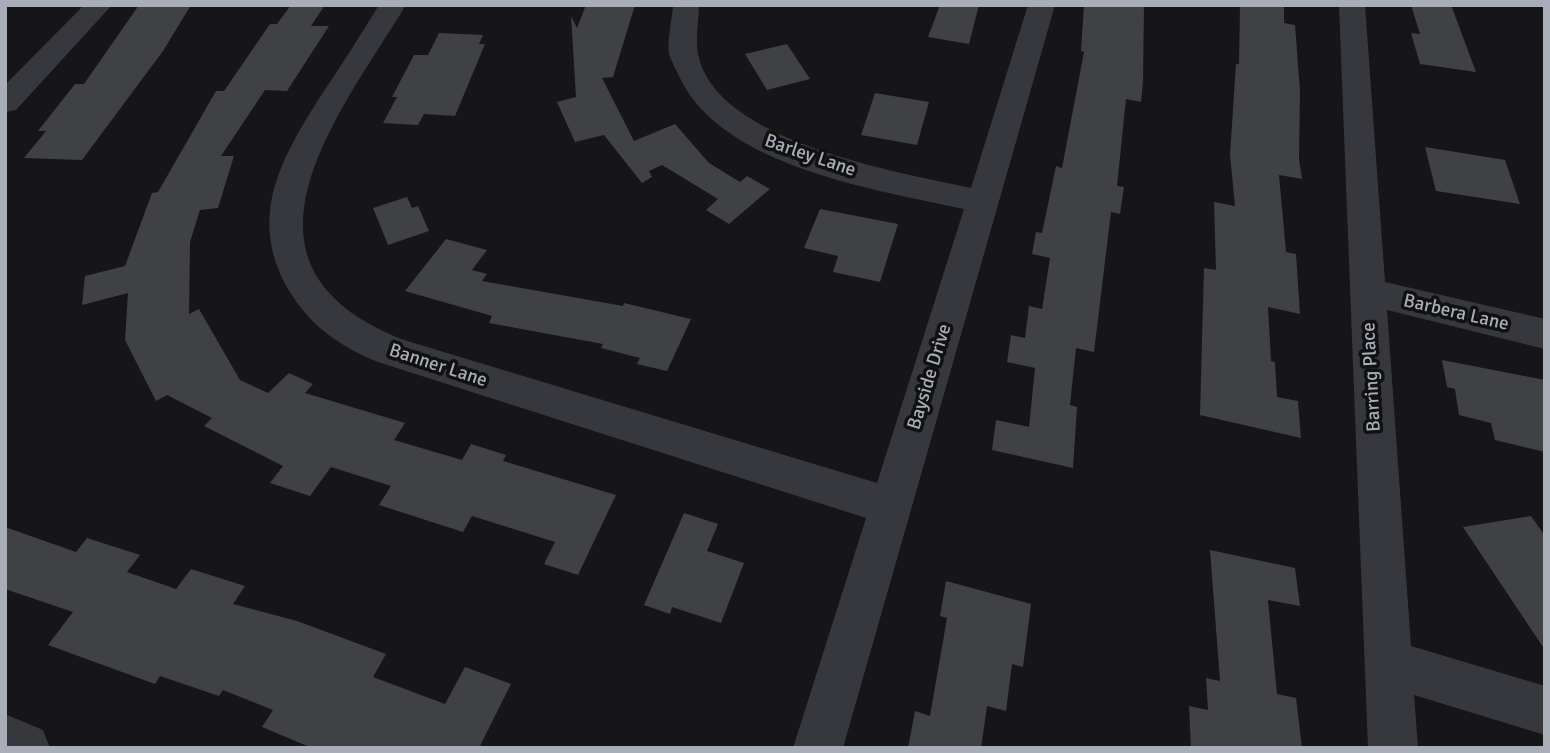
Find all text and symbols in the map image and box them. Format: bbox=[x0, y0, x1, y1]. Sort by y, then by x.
street label: Barley Lane bbox=[761, 130, 859, 182]
street label: Barbera Lane bbox=[1401, 290, 1511, 336]
street label: Bayside Drive bbox=[903, 321, 957, 433]
street label: Barring Place bbox=[1358, 322, 1386, 432]
street label: Banner Lane bbox=[386, 339, 490, 393]

